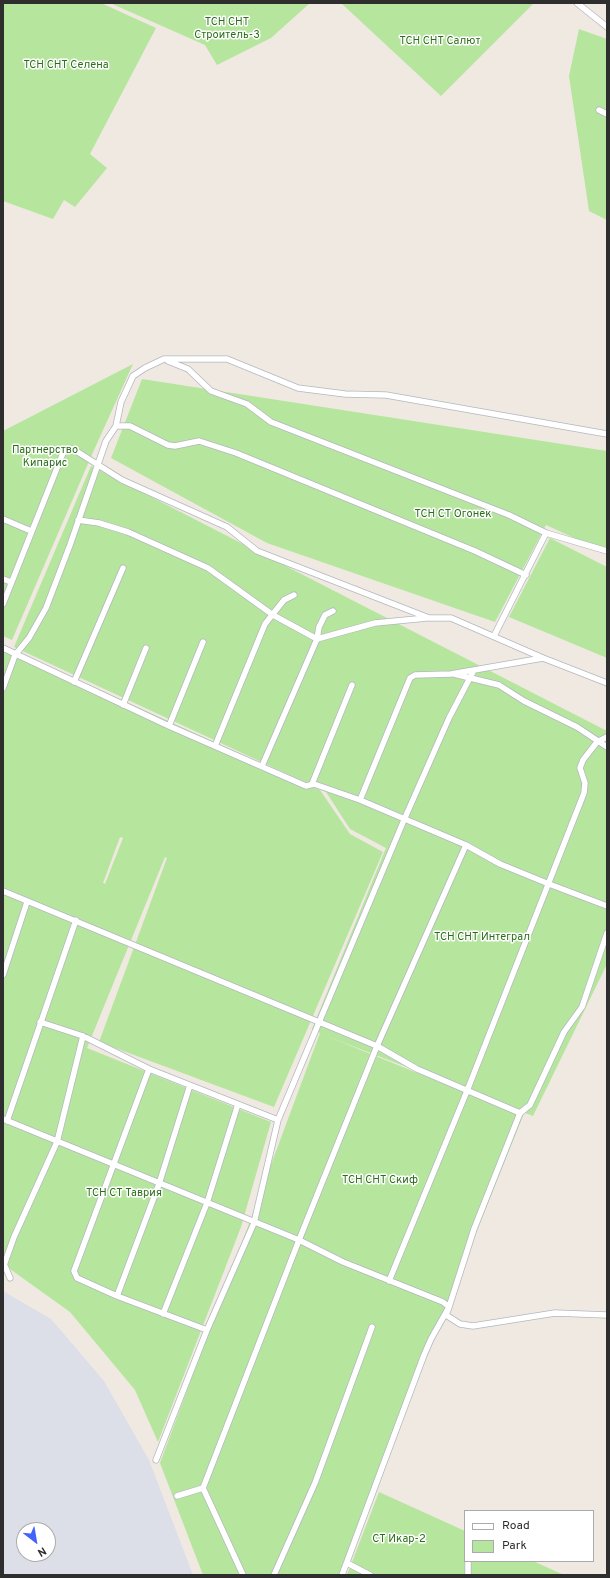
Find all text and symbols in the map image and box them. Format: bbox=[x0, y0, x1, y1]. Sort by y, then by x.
park label: ТСН СНТ Строитель-3 bbox=[194, 16, 260, 42]
park label: ТСН СНТ Салют bbox=[400, 35, 480, 49]
park label: ТСН СНТ Селена bbox=[23, 59, 109, 73]
park label: Партнерство Кипарис bbox=[12, 444, 78, 470]
park label: ТСН СТ Огонек bbox=[415, 508, 491, 522]
park label: ТСН СНТ Интеграл bbox=[434, 931, 530, 945]
park label: ТСН СНТ Скиф bbox=[342, 1174, 418, 1188]
park label: ТСН СТ Таврия bbox=[86, 1187, 162, 1201]
legend bbox=[464, 1510, 594, 1562]
text: Road bbox=[502, 1518, 530, 1534]
north arrow bbox=[16, 1522, 56, 1562]
park label: СТ Икар-2 bbox=[372, 1533, 426, 1547]
text: Park bbox=[502, 1538, 527, 1554]
text: N bbox=[35, 1543, 49, 1559]

